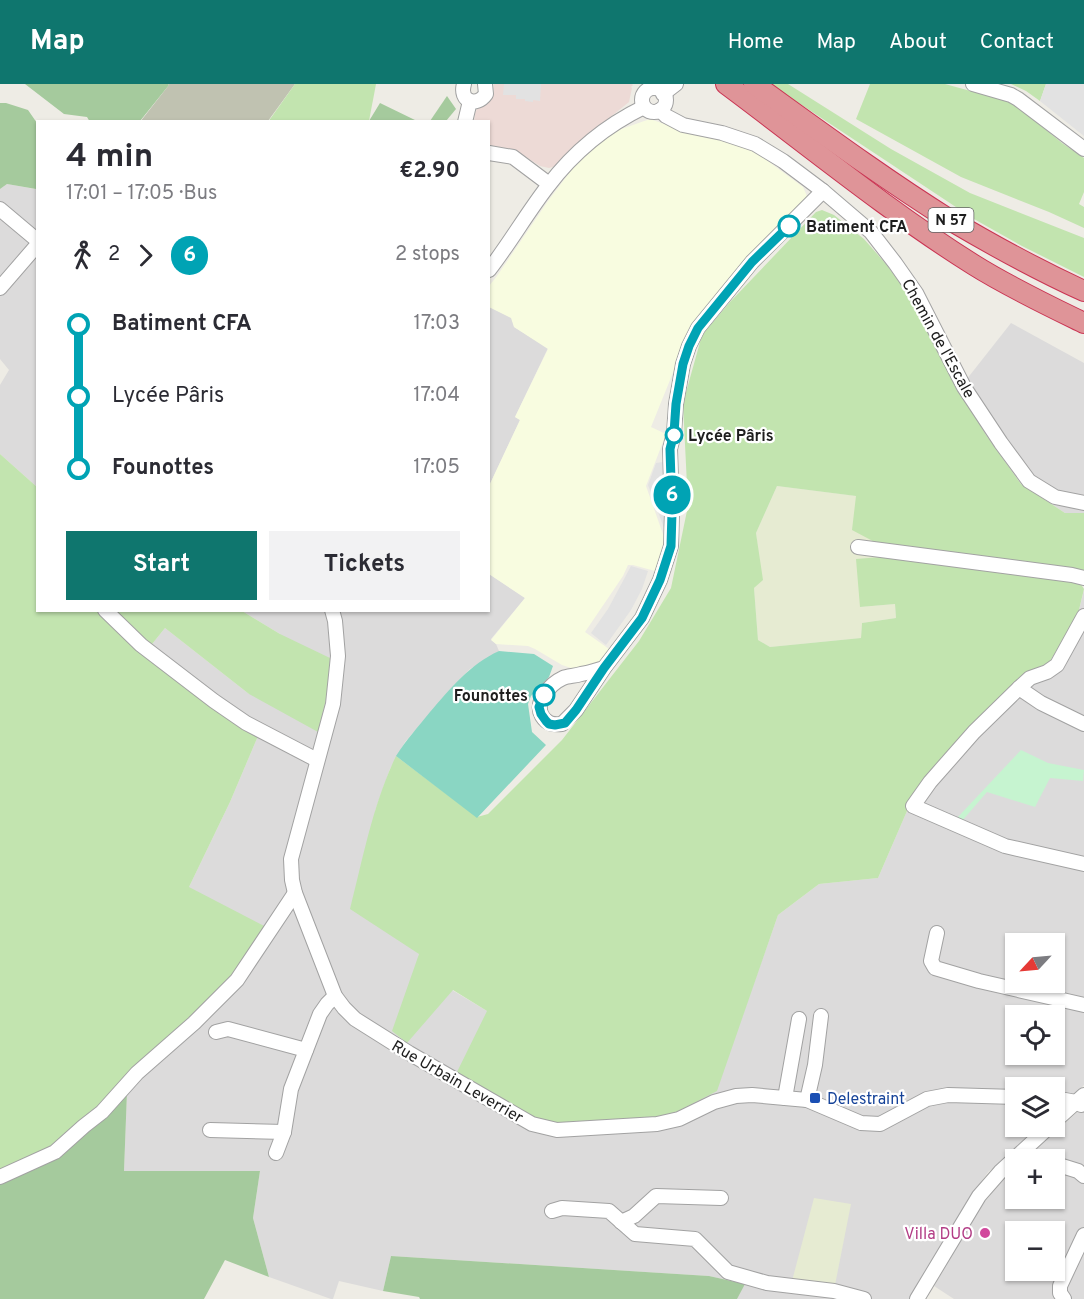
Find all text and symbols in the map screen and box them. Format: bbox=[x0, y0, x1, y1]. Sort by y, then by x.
text: Map bbox=[30, 24, 85, 60]
text: Home bbox=[728, 29, 784, 56]
text: Map bbox=[817, 29, 856, 56]
text: About bbox=[889, 29, 947, 56]
text: Contact bbox=[980, 29, 1054, 56]
text: 4 min bbox=[66, 137, 153, 179]
text: €2.90 bbox=[399, 158, 460, 185]
text: 17:01 – 17:05 · Bus bbox=[66, 181, 217, 207]
road number: N 57 bbox=[928, 208, 974, 232]
marker: Batiment CFA bbox=[778, 215, 800, 237]
place label: Batiment CFA bbox=[806, 218, 908, 238]
icon: walk bbox=[66, 239, 99, 272]
icon: forward bbox=[129, 239, 162, 272]
text: 2 bbox=[108, 242, 120, 268]
text: 6 bbox=[183, 242, 196, 269]
text: 2 stops bbox=[395, 242, 460, 268]
street label: Chemin de l'Escale bbox=[896, 276, 978, 402]
text: Batiment CFA bbox=[112, 311, 252, 338]
text: 17:03 bbox=[414, 311, 460, 337]
text: Lycée Pâris bbox=[112, 383, 224, 410]
text: 17:04 bbox=[413, 383, 460, 409]
marker: Lycée Pâris bbox=[665, 426, 683, 444]
place label: Lycée Pâris bbox=[688, 427, 774, 447]
text: Founottes bbox=[112, 455, 214, 482]
text: 17:05 bbox=[413, 455, 460, 481]
line badge: 6 bbox=[652, 476, 692, 514]
text: 6 bbox=[666, 482, 678, 509]
button: Start bbox=[66, 531, 257, 600]
button: Tickets bbox=[269, 531, 460, 600]
marker: Founottes bbox=[533, 684, 555, 706]
place label: Founottes bbox=[454, 687, 528, 707]
north arrow bbox=[1005, 933, 1065, 993]
map controls bbox=[1005, 933, 1065, 1281]
button: locate bbox=[1005, 1005, 1065, 1065]
street label: Rue Urbain Leverrier bbox=[388, 1037, 526, 1129]
button: layers bbox=[1005, 1077, 1065, 1137]
place label: Delestraint bbox=[827, 1090, 905, 1110]
marker: Delestraint bbox=[808, 1091, 822, 1105]
button: + bbox=[1005, 1149, 1065, 1209]
button: − bbox=[1005, 1221, 1065, 1281]
place label: Villa DUO bbox=[904, 1225, 973, 1245]
marker: Villa DUO bbox=[978, 1226, 992, 1240]

